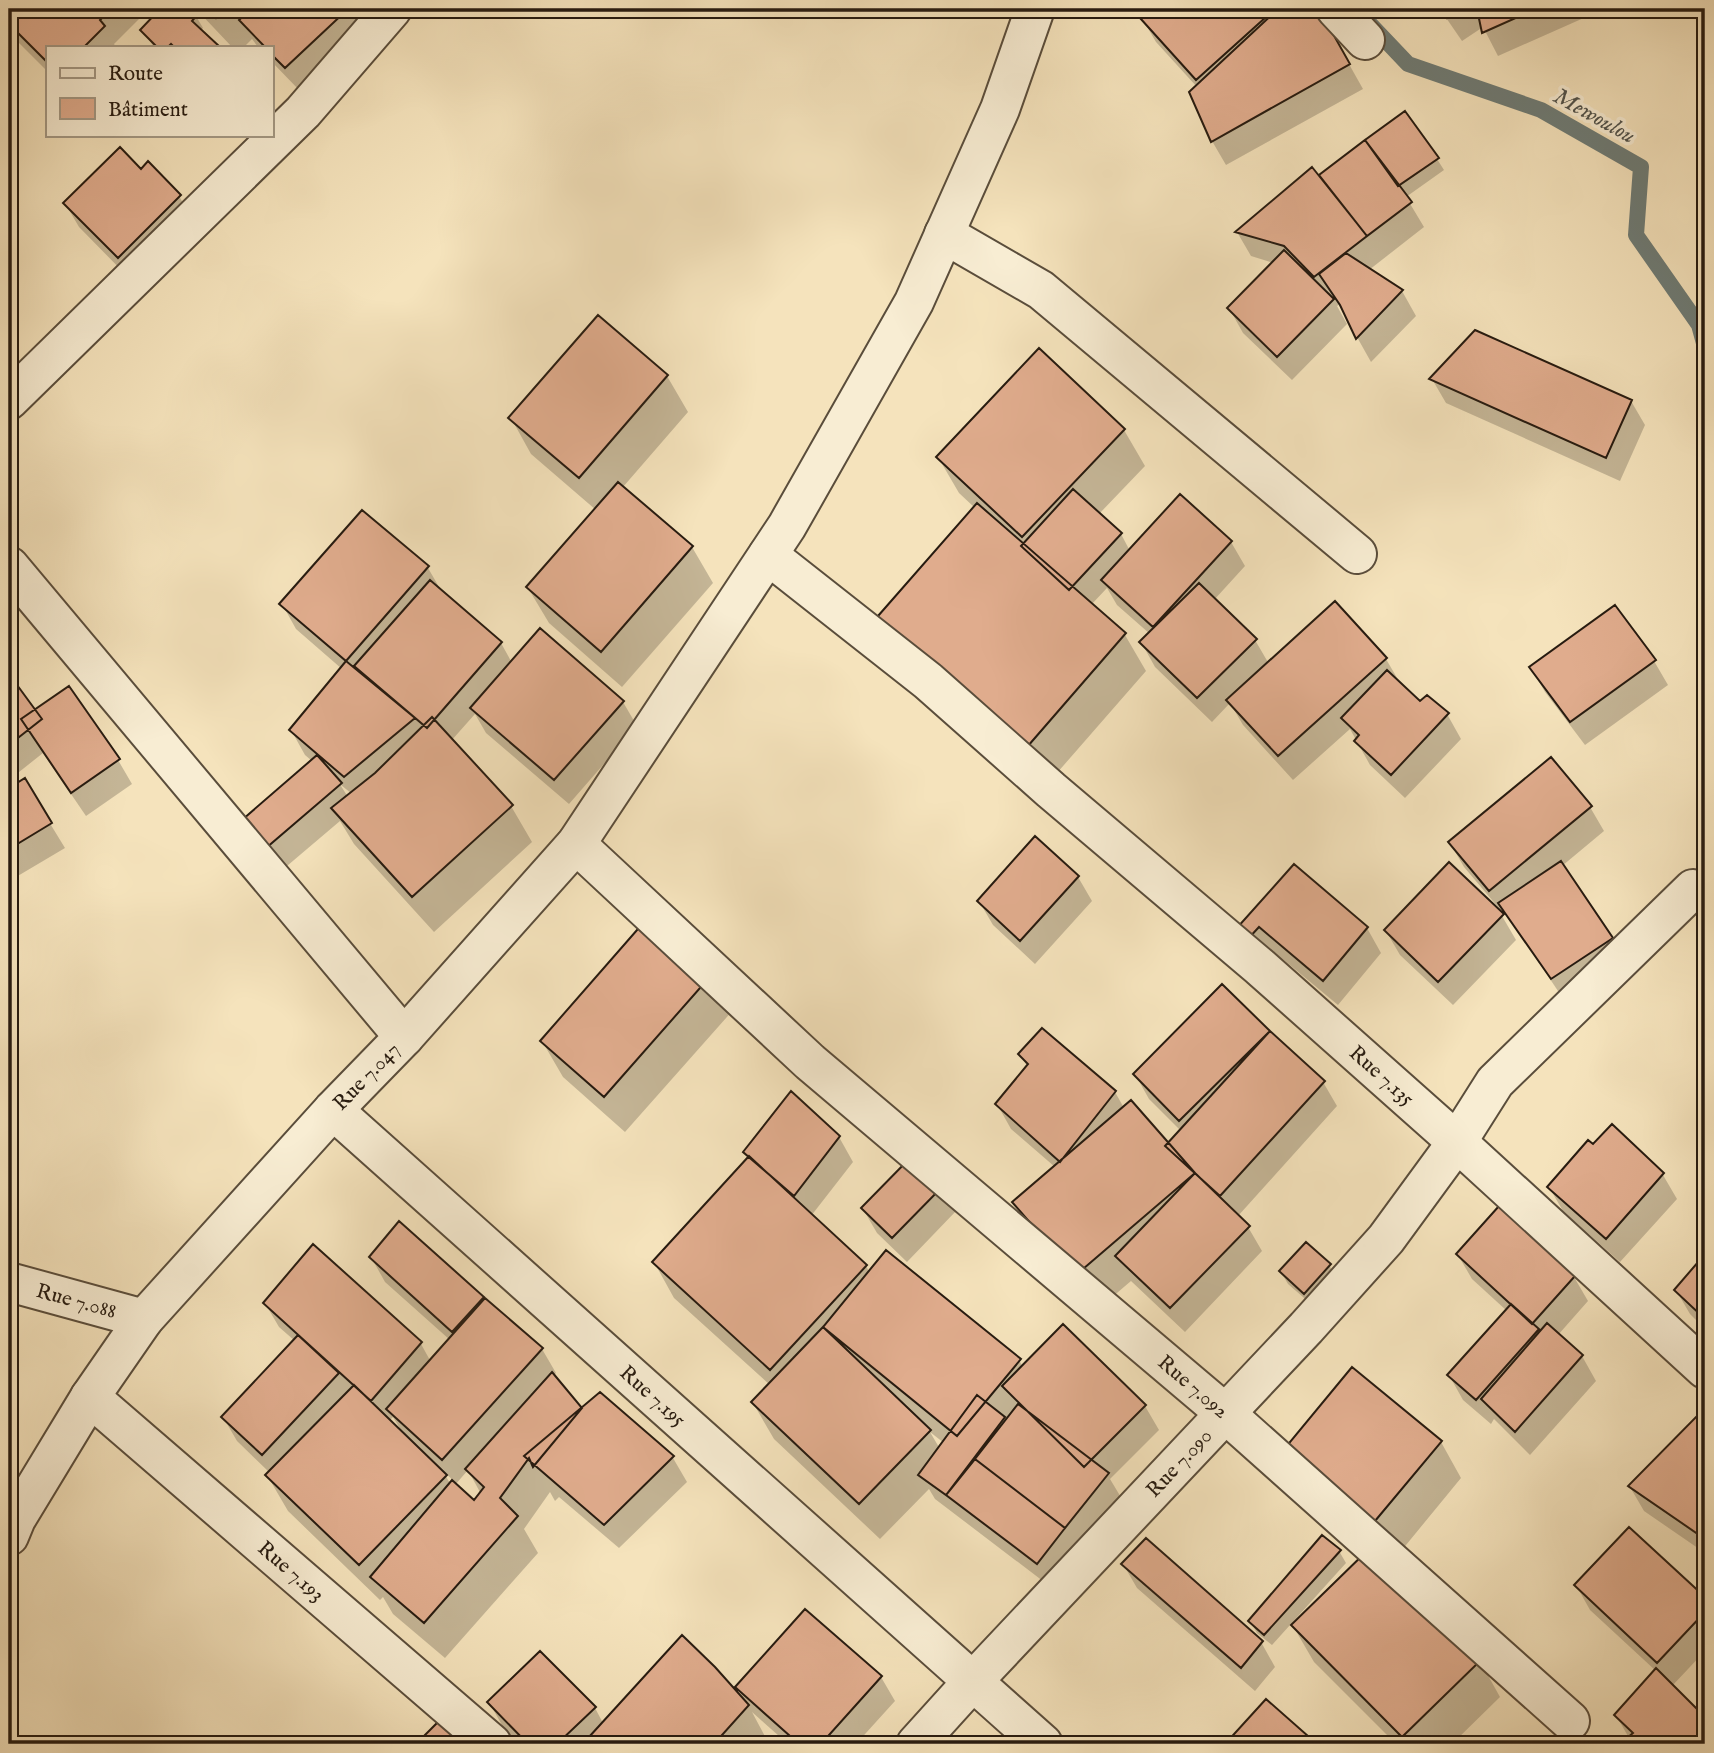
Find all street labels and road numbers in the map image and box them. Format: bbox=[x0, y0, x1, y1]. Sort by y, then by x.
street label: Rue 7.047 bbox=[328, 1037, 406, 1117]
street label: Rue 7.135 bbox=[1343, 1040, 1420, 1113]
street label: Rue 7.088 bbox=[33, 1278, 119, 1326]
street label: Rue 7.092 bbox=[1151, 1350, 1234, 1425]
street label: Rue 7.195 bbox=[613, 1360, 691, 1434]
street label: Rue 7.090 bbox=[1141, 1424, 1219, 1504]
street label: Rue 7.193 bbox=[251, 1536, 330, 1608]

